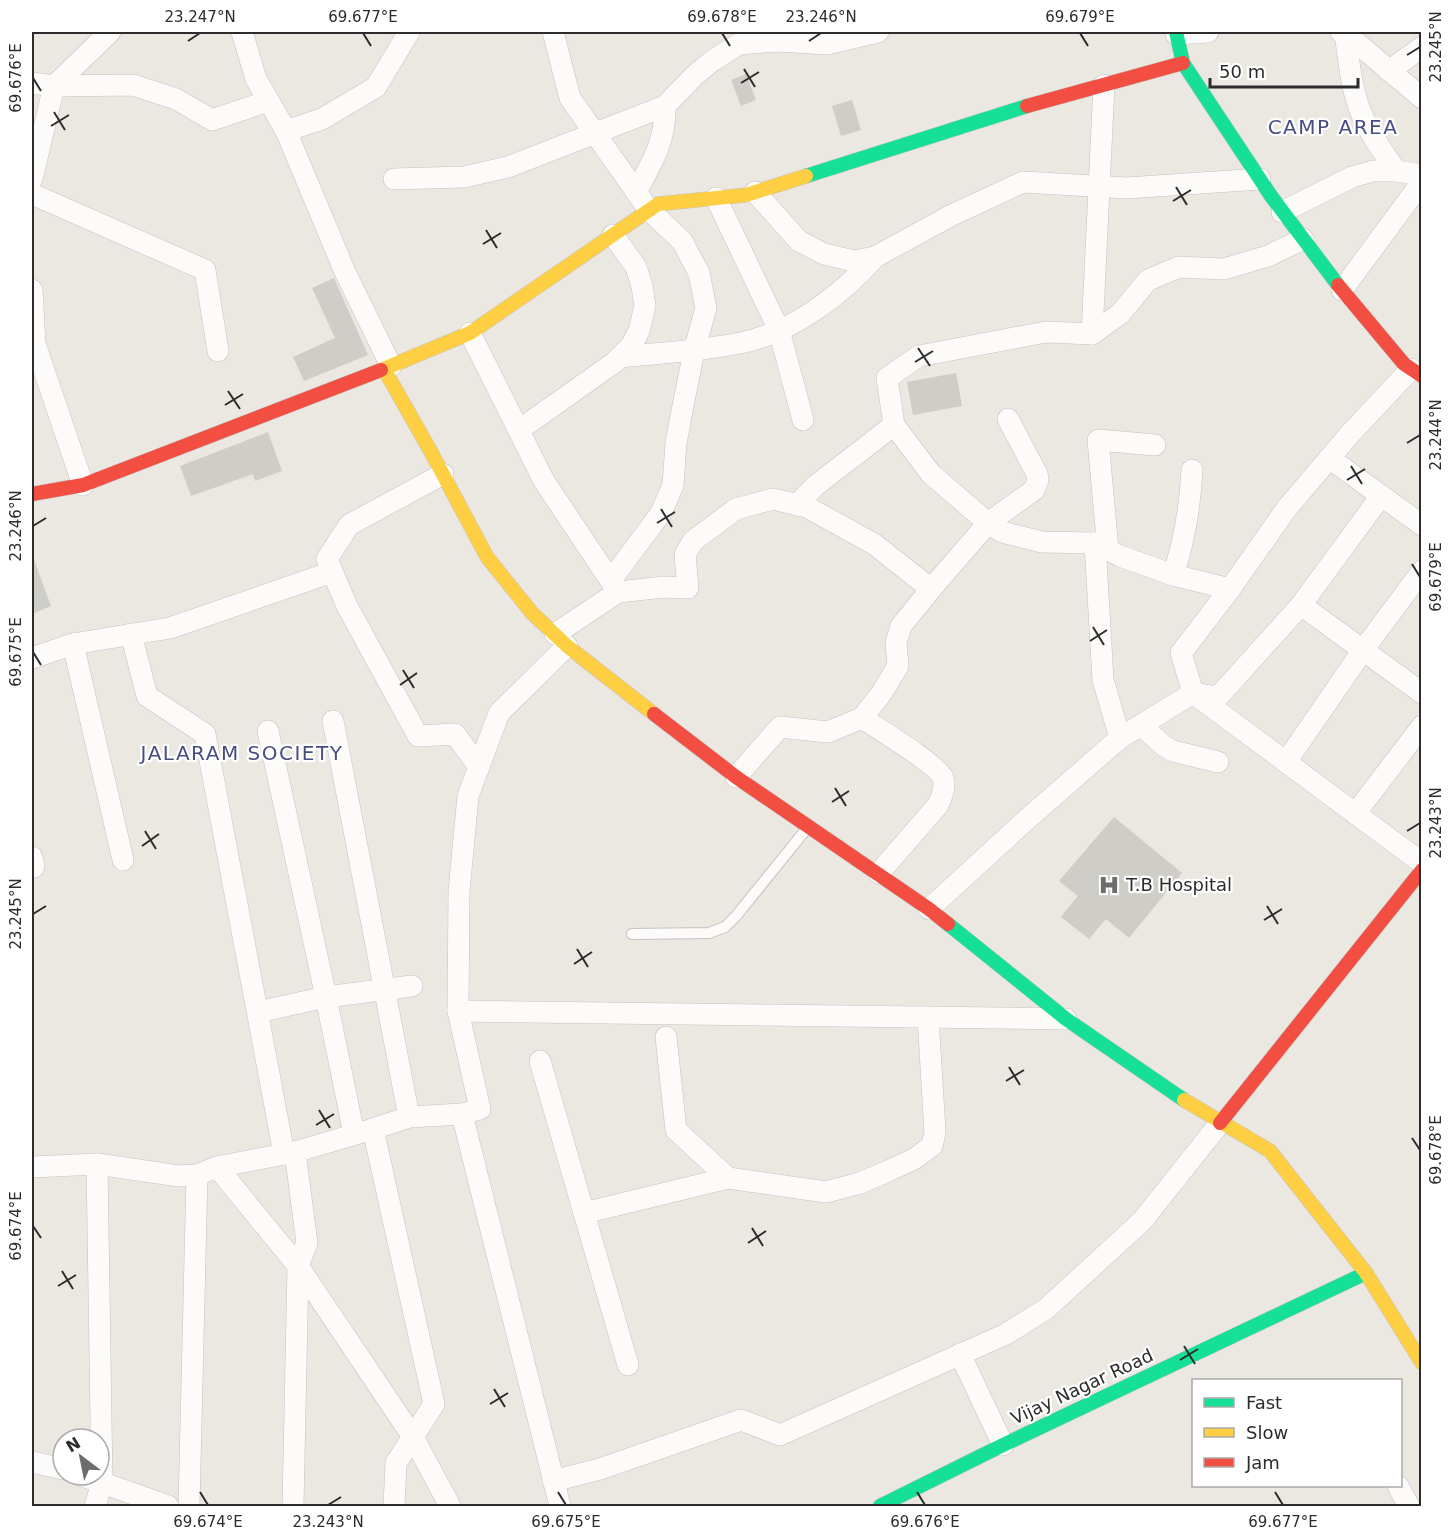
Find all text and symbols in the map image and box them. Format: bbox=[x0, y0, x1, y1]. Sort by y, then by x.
text: 23.247°N bbox=[164, 8, 236, 26]
text: 69.677°E bbox=[328, 8, 398, 26]
text: 69.678°E bbox=[687, 8, 757, 26]
text: 23.246°N bbox=[785, 8, 857, 26]
text: 69.679°E bbox=[1045, 8, 1115, 26]
text: 23.245°N bbox=[1427, 11, 1445, 83]
text: 69.676°E bbox=[7, 43, 25, 113]
scale bar bbox=[1210, 51, 1358, 89]
text: 50 m bbox=[1219, 61, 1265, 82]
district label: CAMP AREA bbox=[1268, 115, 1398, 139]
text: 23.244°N bbox=[1427, 399, 1445, 471]
text: 23.246°N bbox=[7, 490, 25, 562]
text: 69.679°E bbox=[1427, 542, 1445, 612]
text: 69.675°E bbox=[7, 617, 25, 687]
district label: JALARAM SOCIETY bbox=[139, 741, 343, 765]
text: 23.243°N bbox=[1427, 787, 1445, 859]
hospital icon: T.B Hospital bbox=[1097, 873, 1121, 897]
place label: T.B Hospital bbox=[1125, 874, 1232, 895]
text: 23.245°N bbox=[7, 878, 25, 950]
text: 69.678°E bbox=[1427, 1115, 1445, 1185]
text: 69.674°E bbox=[7, 1191, 25, 1261]
street label: Vijay Nagar Road bbox=[1007, 1344, 1156, 1429]
legend bbox=[1192, 1379, 1402, 1487]
text: Fast bbox=[1246, 1392, 1282, 1413]
text: Slow bbox=[1246, 1422, 1288, 1443]
north arrow bbox=[51, 1427, 111, 1487]
text: N bbox=[63, 1433, 84, 1456]
text: Jam bbox=[1245, 1452, 1280, 1473]
text: 69.674°E bbox=[173, 1513, 243, 1531]
text: 23.243°N bbox=[292, 1513, 364, 1531]
text: 69.675°E bbox=[531, 1513, 601, 1531]
text: 69.676°E bbox=[890, 1513, 960, 1531]
text: 69.677°E bbox=[1248, 1513, 1318, 1531]

